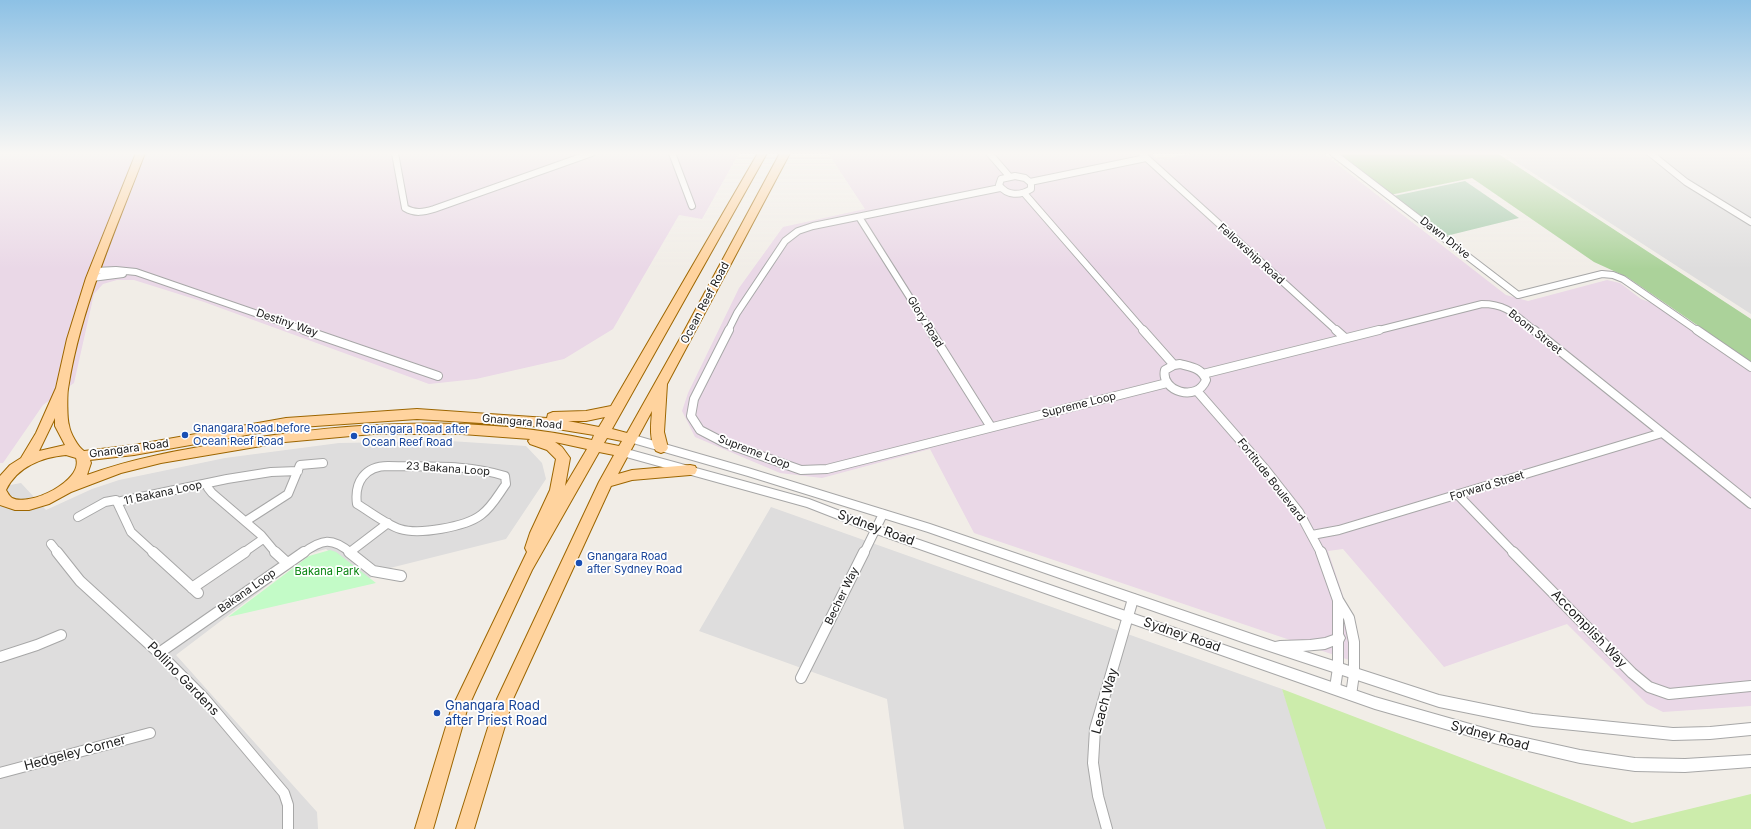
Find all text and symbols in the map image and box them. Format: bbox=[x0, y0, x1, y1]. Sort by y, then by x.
street label: Dawn Drive bbox=[1417, 214, 1473, 262]
street label: Fellowship Road bbox=[1215, 221, 1287, 287]
street label: Ocean Reef Road bbox=[678, 260, 732, 346]
street label: Glory Road bbox=[904, 294, 946, 350]
street label: Destiny Way bbox=[254, 306, 320, 340]
street label: Boom Street bbox=[1506, 307, 1564, 357]
street label: Supreme Loop bbox=[1041, 389, 1117, 421]
street label: Gnangara Road bbox=[481, 412, 563, 432]
place label: Gnangara Road before Ocean Reef Road bbox=[193, 422, 310, 448]
place label: Gnangara Road after Ocean Reef Road bbox=[362, 423, 469, 449]
marker: Gnangara Road before Ocean Reef Road bbox=[180, 430, 190, 440]
marker: Gnangara Road after Ocean Reef Road bbox=[349, 431, 359, 441]
street label: Supreme Loop bbox=[716, 432, 792, 472]
street label: Fortitude Boulevard bbox=[1234, 436, 1308, 524]
street label: Gnangara Road bbox=[88, 437, 170, 461]
street label: 23 Bakana Loop bbox=[406, 459, 490, 479]
street label: Forward Street bbox=[1448, 468, 1526, 504]
street label: 11 Bakana Loop bbox=[123, 478, 203, 508]
street label: Sydney Road bbox=[835, 507, 917, 549]
place label: Gnangara Road after Sydney Road bbox=[587, 550, 682, 576]
marker: Gnangara Road after Sydney Road bbox=[574, 558, 584, 568]
park label: Bakana Park bbox=[295, 565, 359, 579]
street label: Becher Way bbox=[822, 565, 862, 627]
street label: Bakana Loop bbox=[216, 566, 278, 616]
street label: Accomplish Way bbox=[1548, 587, 1630, 671]
street label: Sydney Road bbox=[1141, 614, 1223, 656]
street label: Pollino Gardens bbox=[144, 639, 222, 719]
street label: Leach Way bbox=[1089, 666, 1121, 736]
place label: Gnangara Road after Priest Road bbox=[445, 698, 547, 729]
marker: Gnangara Road after Priest Road bbox=[432, 708, 442, 718]
street label: Sydney Road bbox=[1449, 718, 1531, 754]
street label: Hedgeley Corner bbox=[22, 732, 128, 774]

